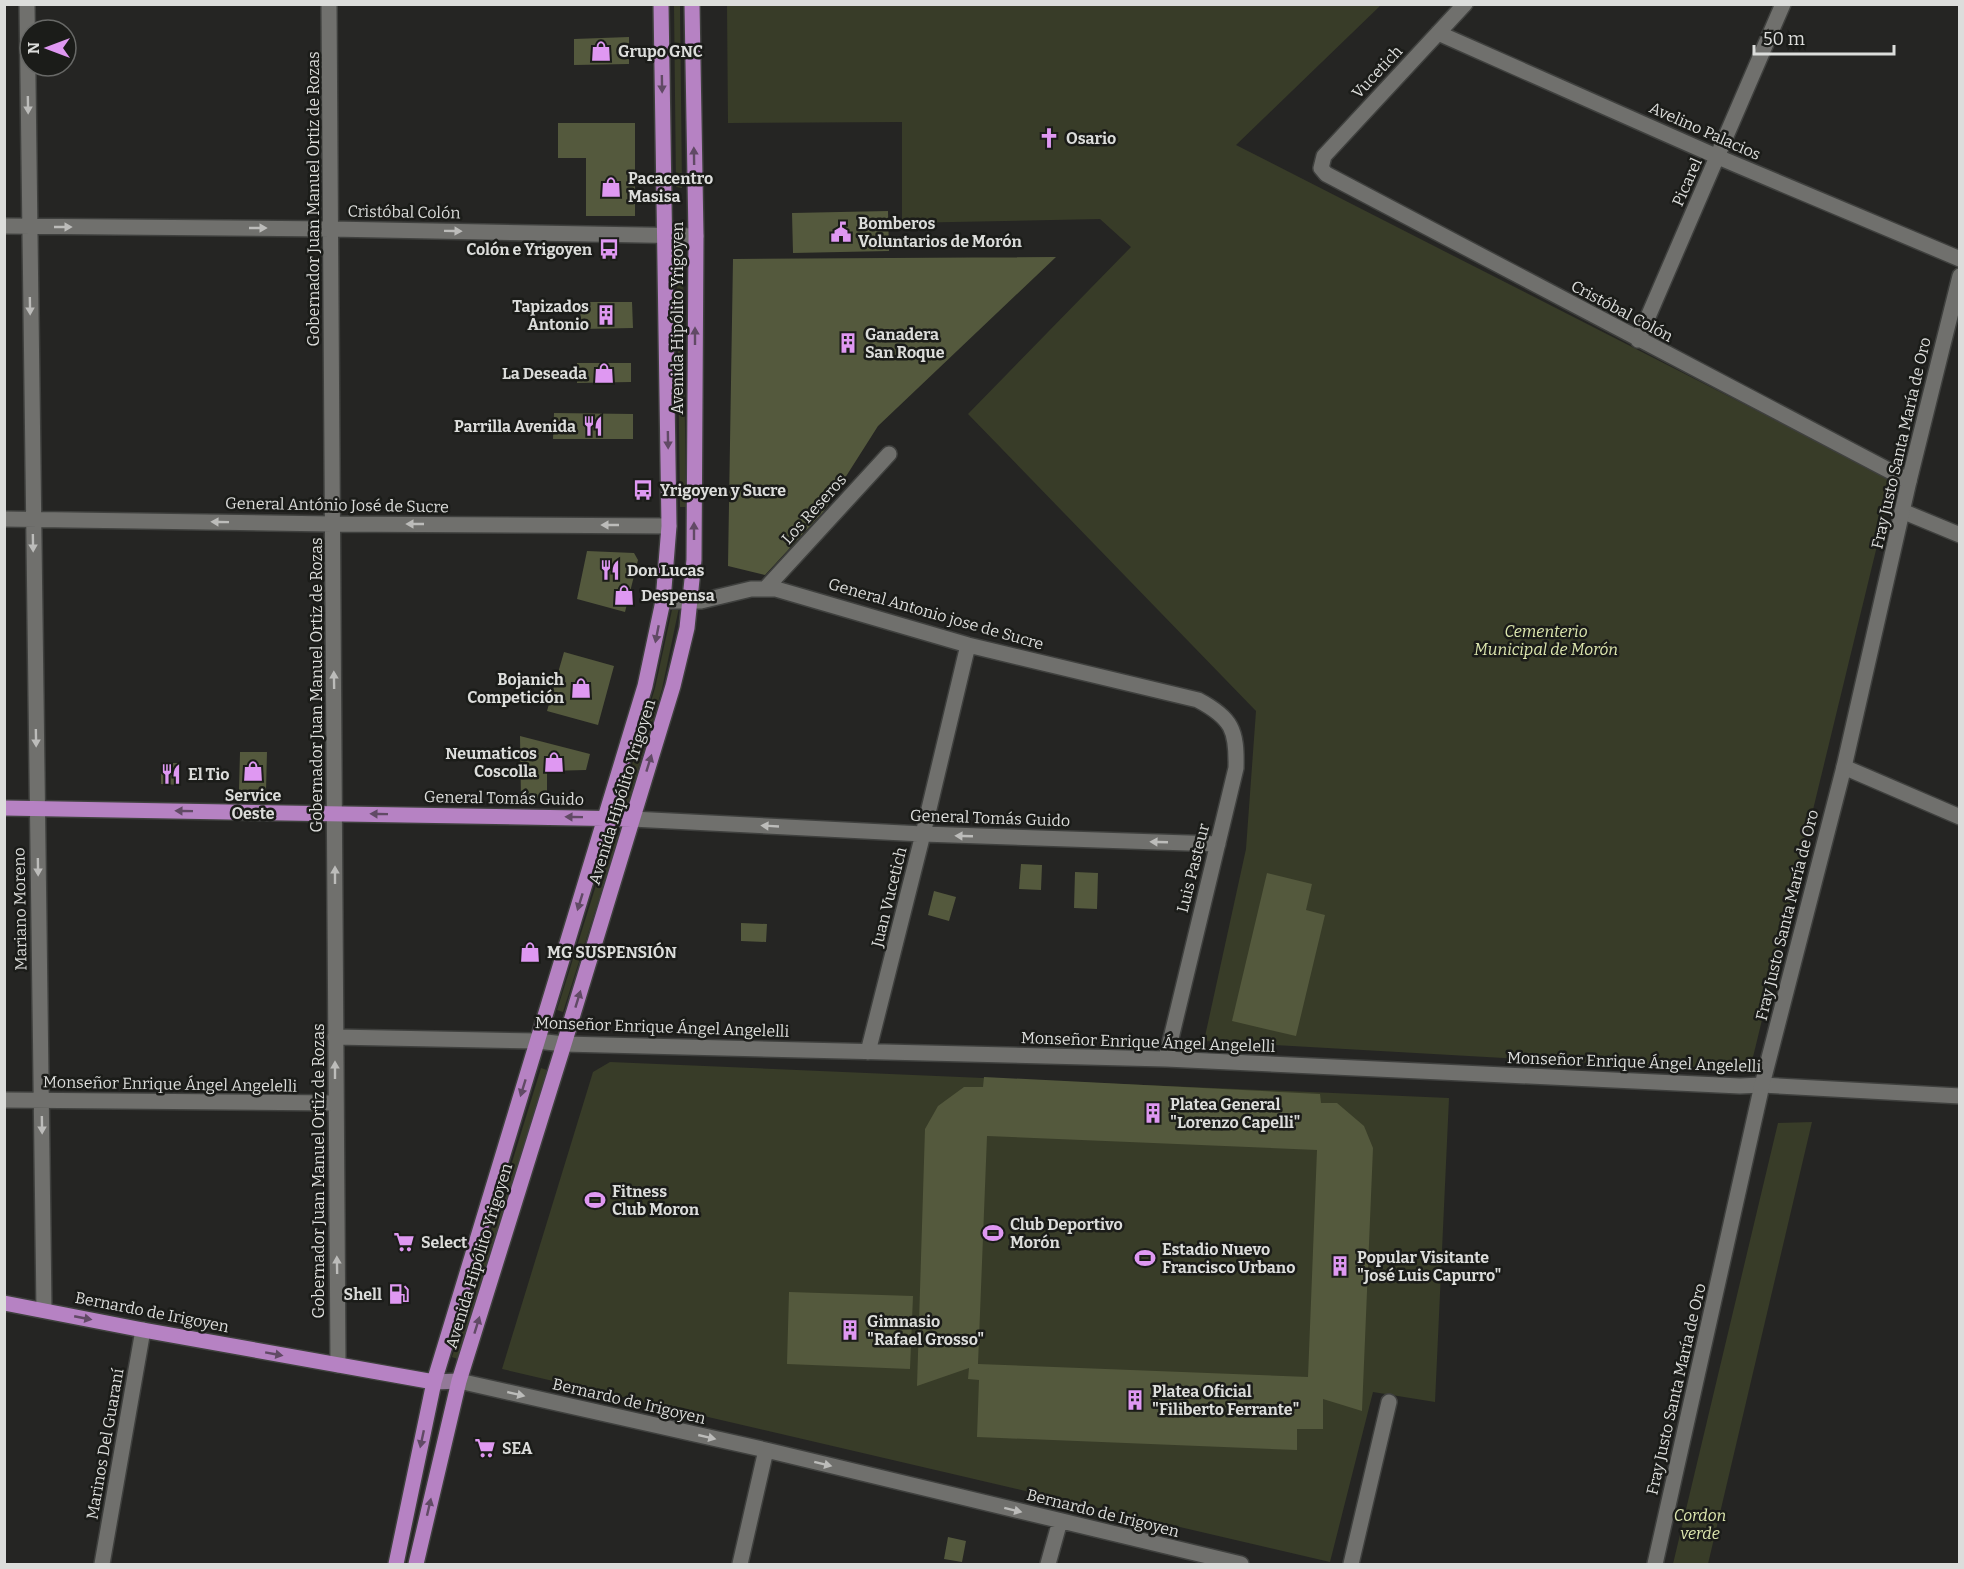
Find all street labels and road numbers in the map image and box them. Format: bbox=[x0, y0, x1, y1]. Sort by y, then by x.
street label: Vucetich bbox=[1348, 42, 1406, 102]
street label: Gobernador Juan Manuel Ortiz de Rozas bbox=[304, 51, 323, 347]
street label: Avelino Palacios bbox=[1646, 98, 1764, 164]
street label: Picarel bbox=[1668, 155, 1706, 209]
street label: Cristóbal Colón bbox=[347, 202, 461, 222]
street label: Avenida Hipólito Yrigoyen bbox=[668, 222, 687, 414]
street label: Cristóbal Colón bbox=[1568, 276, 1676, 346]
street label: Fray Justo Santa María de Oro bbox=[1867, 335, 1935, 551]
street label: Los Reseros bbox=[778, 470, 850, 548]
street label: General António José de Sucre bbox=[225, 494, 449, 516]
street label: Gobernador Juan Manuel Ortiz de Rozas bbox=[307, 537, 326, 833]
street label: General Antonio jose de Sucre bbox=[826, 574, 1046, 654]
street label: Avenida Hipólito Yrigoyen bbox=[585, 697, 659, 887]
street label: General Tomás Guido bbox=[424, 787, 584, 809]
street label: General Tomás Guido bbox=[910, 806, 1070, 830]
street label: Fray Justo Santa María de Oro bbox=[1752, 808, 1822, 1022]
street label: Luis Pasteur bbox=[1173, 822, 1213, 914]
street label: Juan Vucetich bbox=[867, 845, 911, 950]
street label: Mariano Moreno bbox=[9, 847, 31, 971]
street label: Monseñor Enrique Ángel Angelelli bbox=[535, 1012, 790, 1041]
street label: Gobernador Juan Manuel Ortiz de Rozas bbox=[309, 1023, 328, 1319]
street label: Monseñor Enrique Ángel Angelelli bbox=[1021, 1027, 1276, 1056]
street label: Monseñor Enrique Ángel Angelelli bbox=[1507, 1047, 1762, 1076]
street label: Monseñor Enrique Ángel Angelelli bbox=[43, 1071, 298, 1096]
street label: Avenida Hipólito Yrigoyen bbox=[442, 1161, 516, 1351]
street label: Fray Justo Santa María de Oro bbox=[1642, 1281, 1710, 1497]
street label: Bernardo de Irigoyen bbox=[73, 1288, 231, 1336]
street label: Marinos Del Guaraní bbox=[82, 1367, 128, 1521]
street label: Bernardo de Irigoyen bbox=[551, 1374, 707, 1428]
street label: Bernardo de Irigoyen bbox=[1025, 1485, 1181, 1541]

